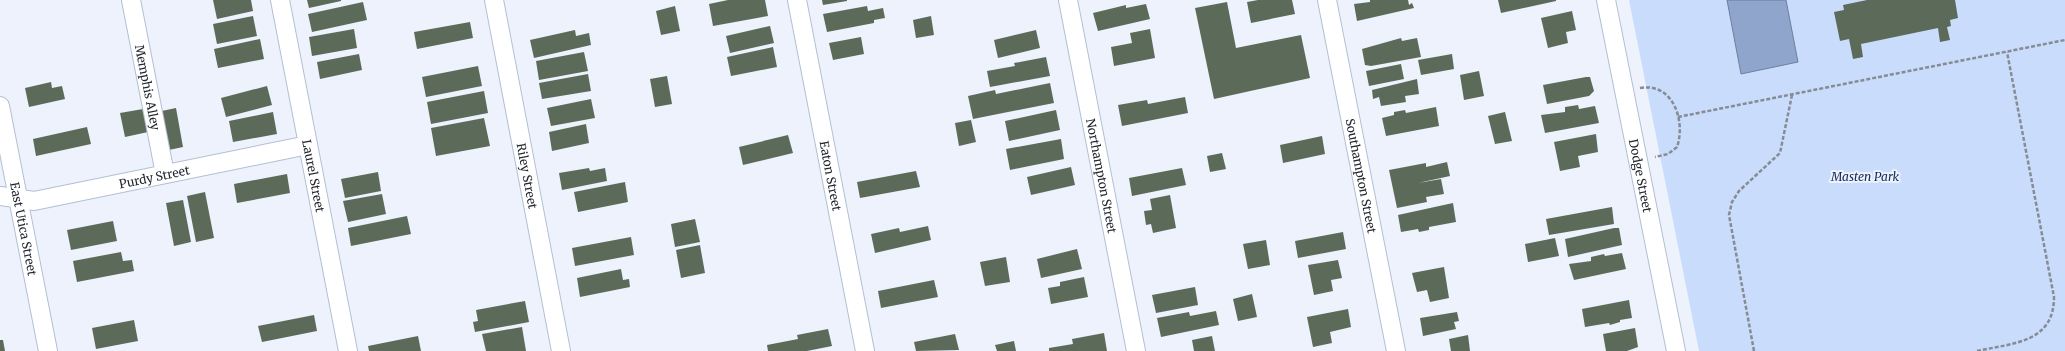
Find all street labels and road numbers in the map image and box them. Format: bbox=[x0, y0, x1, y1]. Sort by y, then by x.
street label: Memphis Alley bbox=[132, 43, 164, 131]
street label: Northampton Street bbox=[1084, 117, 1121, 235]
street label: Southampton Street bbox=[1343, 117, 1380, 235]
street label: Laurel Street bbox=[300, 138, 328, 214]
street label: Dodge Street bbox=[1626, 138, 1656, 214]
street label: Eaton Street bbox=[817, 139, 845, 212]
street label: Riley Street bbox=[514, 142, 541, 210]
street label: Purdy Street bbox=[118, 162, 191, 191]
street label: East Utica Street bbox=[8, 181, 41, 277]

